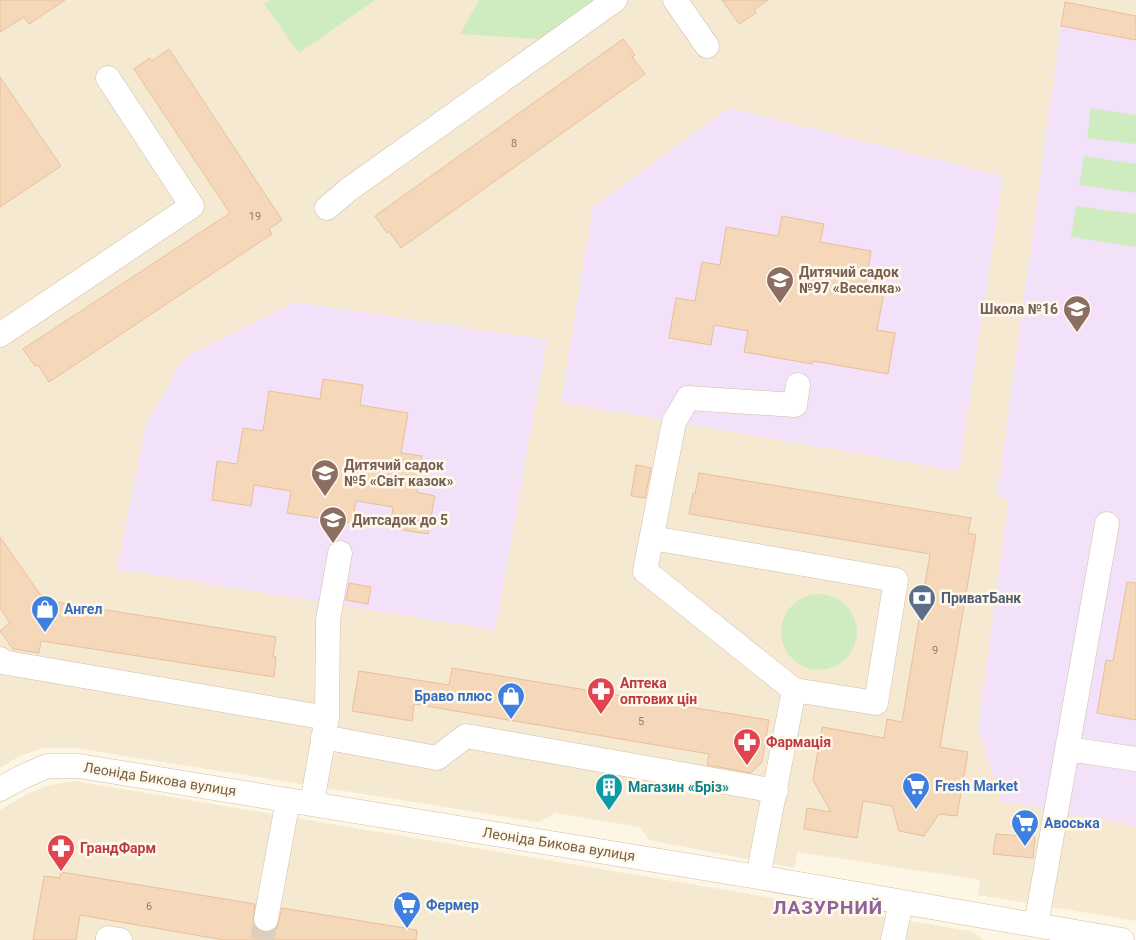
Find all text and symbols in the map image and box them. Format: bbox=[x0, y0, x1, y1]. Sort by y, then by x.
house number: 8 bbox=[511, 137, 517, 150]
house number: 19 bbox=[249, 210, 261, 223]
place label: Дитячий садок №97 «Веселка» bbox=[799, 264, 901, 296]
school or university icon: Дитячий садок №97 «Веселка» bbox=[765, 265, 795, 304]
school or university icon: Школа №16 bbox=[1062, 294, 1092, 333]
place label: Школа №16 bbox=[980, 301, 1058, 317]
place label: Дитячий садок №5 «Світ казок» bbox=[344, 457, 453, 489]
school or university icon: Дитячий садок №5 «Світ казок» bbox=[310, 458, 340, 497]
school or university icon: Дитсадок до 5 bbox=[318, 505, 348, 544]
place label: Дитсадок до 5 bbox=[352, 512, 448, 528]
bank icon: ПриватБанк bbox=[907, 583, 937, 622]
place label: ПриватБанк bbox=[941, 590, 1021, 606]
shop icon: Ангел bbox=[30, 594, 60, 633]
place label: Ангел bbox=[64, 601, 102, 617]
house number: 9 bbox=[932, 644, 938, 657]
place label: Аптека оптових цін bbox=[620, 675, 697, 707]
pharmacy icon: Аптека оптових цін bbox=[586, 676, 616, 715]
shop icon: Браво плюс bbox=[496, 681, 526, 720]
place label: Браво плюс bbox=[414, 688, 492, 704]
house number: 5 bbox=[638, 715, 644, 728]
pharmacy icon: Фармація bbox=[732, 727, 762, 766]
place label: Фармація bbox=[766, 734, 831, 750]
street label: Леоніда Бикова вулиця bbox=[83, 759, 237, 799]
supermarket icon: Fresh Market bbox=[901, 771, 931, 810]
building icon: Магазин «Бріз» bbox=[594, 772, 624, 811]
place label: Fresh Market bbox=[935, 778, 1018, 794]
place label: Магазин «Бріз» bbox=[628, 779, 729, 795]
supermarket icon: Авоська bbox=[1010, 808, 1040, 847]
place label: Авоська bbox=[1044, 815, 1100, 831]
street label: Леоніда Бикова вулиця bbox=[482, 824, 636, 864]
pharmacy icon: ГрандФарм bbox=[46, 833, 76, 872]
place label: ГрандФарм bbox=[80, 840, 156, 856]
supermarket icon: Фермер bbox=[392, 890, 422, 929]
district label: ЛАЗУРНИЙ bbox=[773, 896, 883, 919]
place label: Фермер bbox=[426, 897, 479, 913]
house number: 6 bbox=[146, 900, 152, 913]

